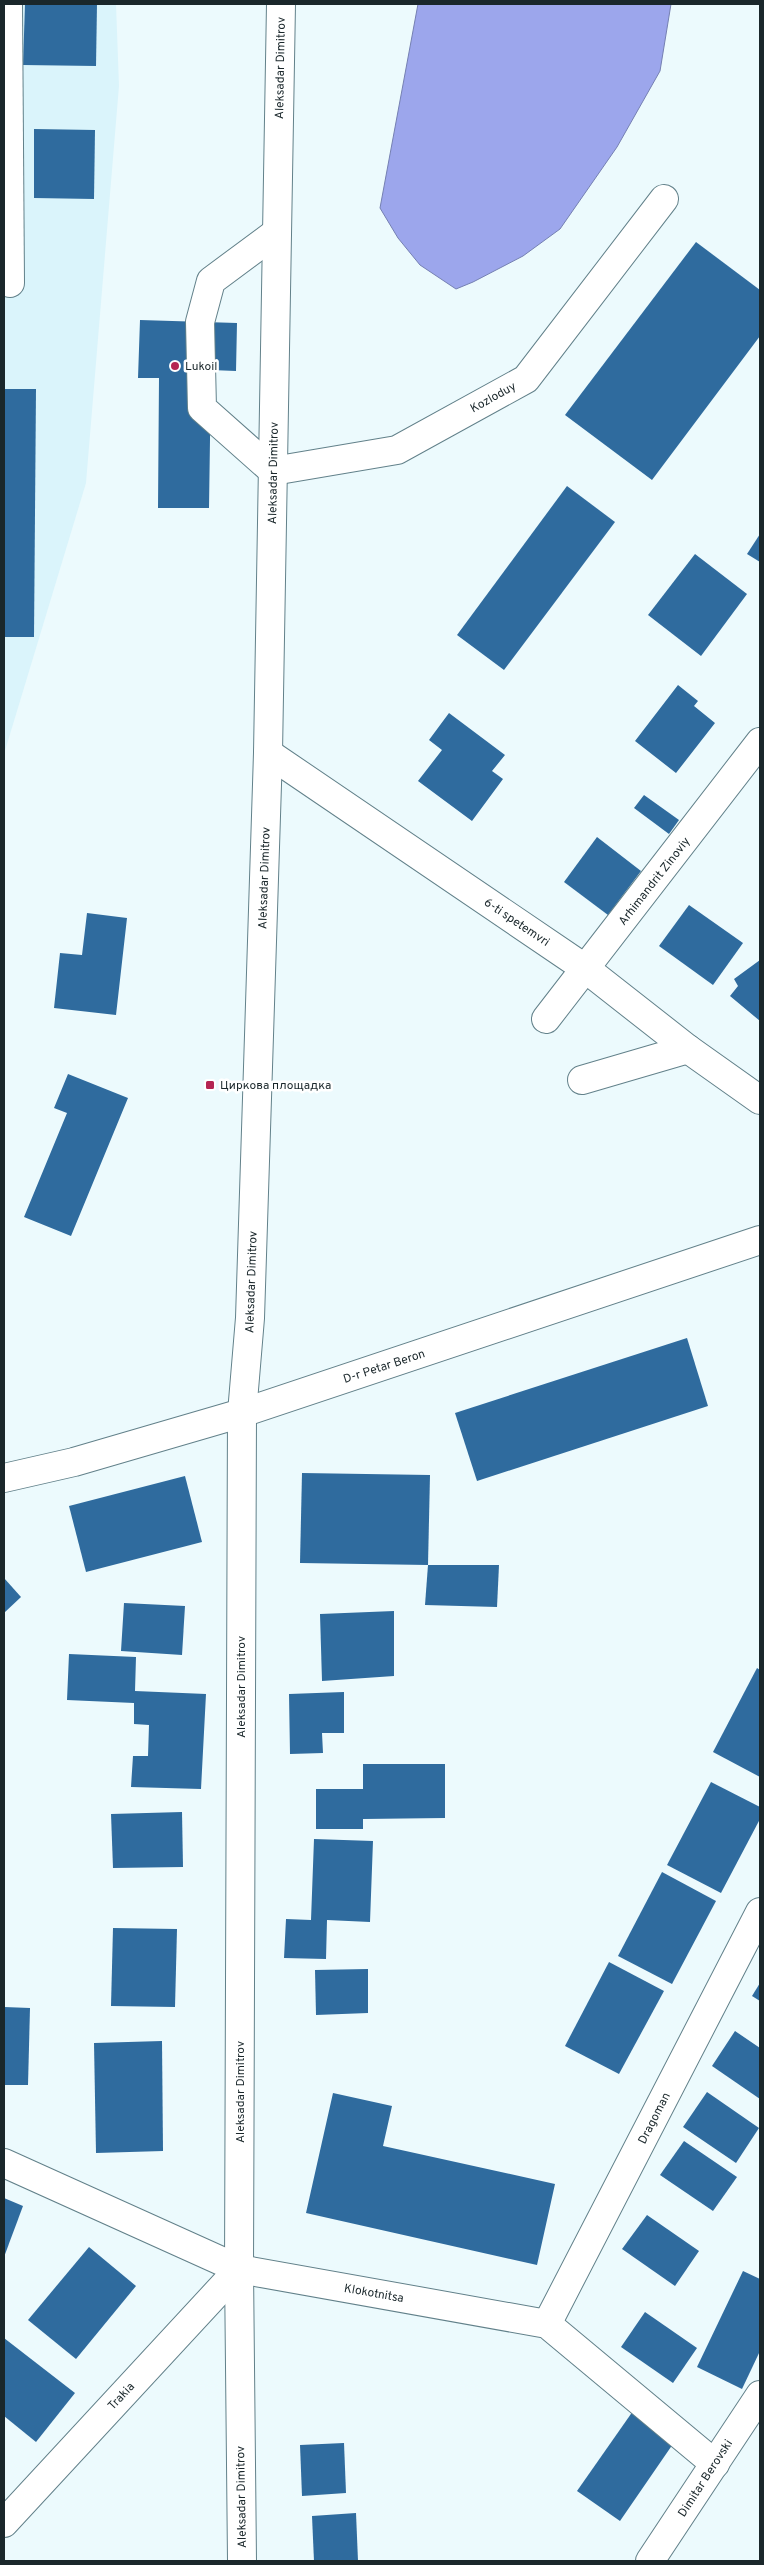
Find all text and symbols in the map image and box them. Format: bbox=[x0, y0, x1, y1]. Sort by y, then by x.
street label: Aleksadar Dimitrov bbox=[272, 17, 290, 119]
place label: Lukoil bbox=[185, 359, 217, 375]
marker: Lukoil bbox=[169, 360, 181, 372]
street label: Kozloduy bbox=[468, 379, 519, 417]
street label: Aleksadar Dimitrov bbox=[265, 422, 283, 524]
street label: Aleksadar Dimitrov bbox=[255, 827, 275, 929]
street label: Arhimandrit Zinoviy bbox=[615, 834, 694, 929]
street label: 6-ti spetemvri bbox=[480, 895, 552, 951]
place label: Циркова площадка bbox=[220, 1078, 331, 1094]
marker: Циркова площадка bbox=[204, 1079, 216, 1091]
street label: Aleksadar Dimitrov bbox=[242, 1231, 262, 1333]
street label: D-r Petar Beron bbox=[341, 1346, 427, 1388]
street label: Aleksadar Dimitrov bbox=[234, 1636, 250, 1738]
street label: Aleksadar Dimitrov bbox=[233, 2041, 249, 2143]
street label: Dragoman bbox=[635, 2090, 675, 2147]
street label: Klokotnitsa bbox=[343, 2281, 405, 2307]
street label: Trakia bbox=[105, 2379, 139, 2414]
street label: Dimitar Berovski bbox=[675, 2437, 737, 2520]
street label: Aleksadar Dimitrov bbox=[233, 2446, 251, 2548]

